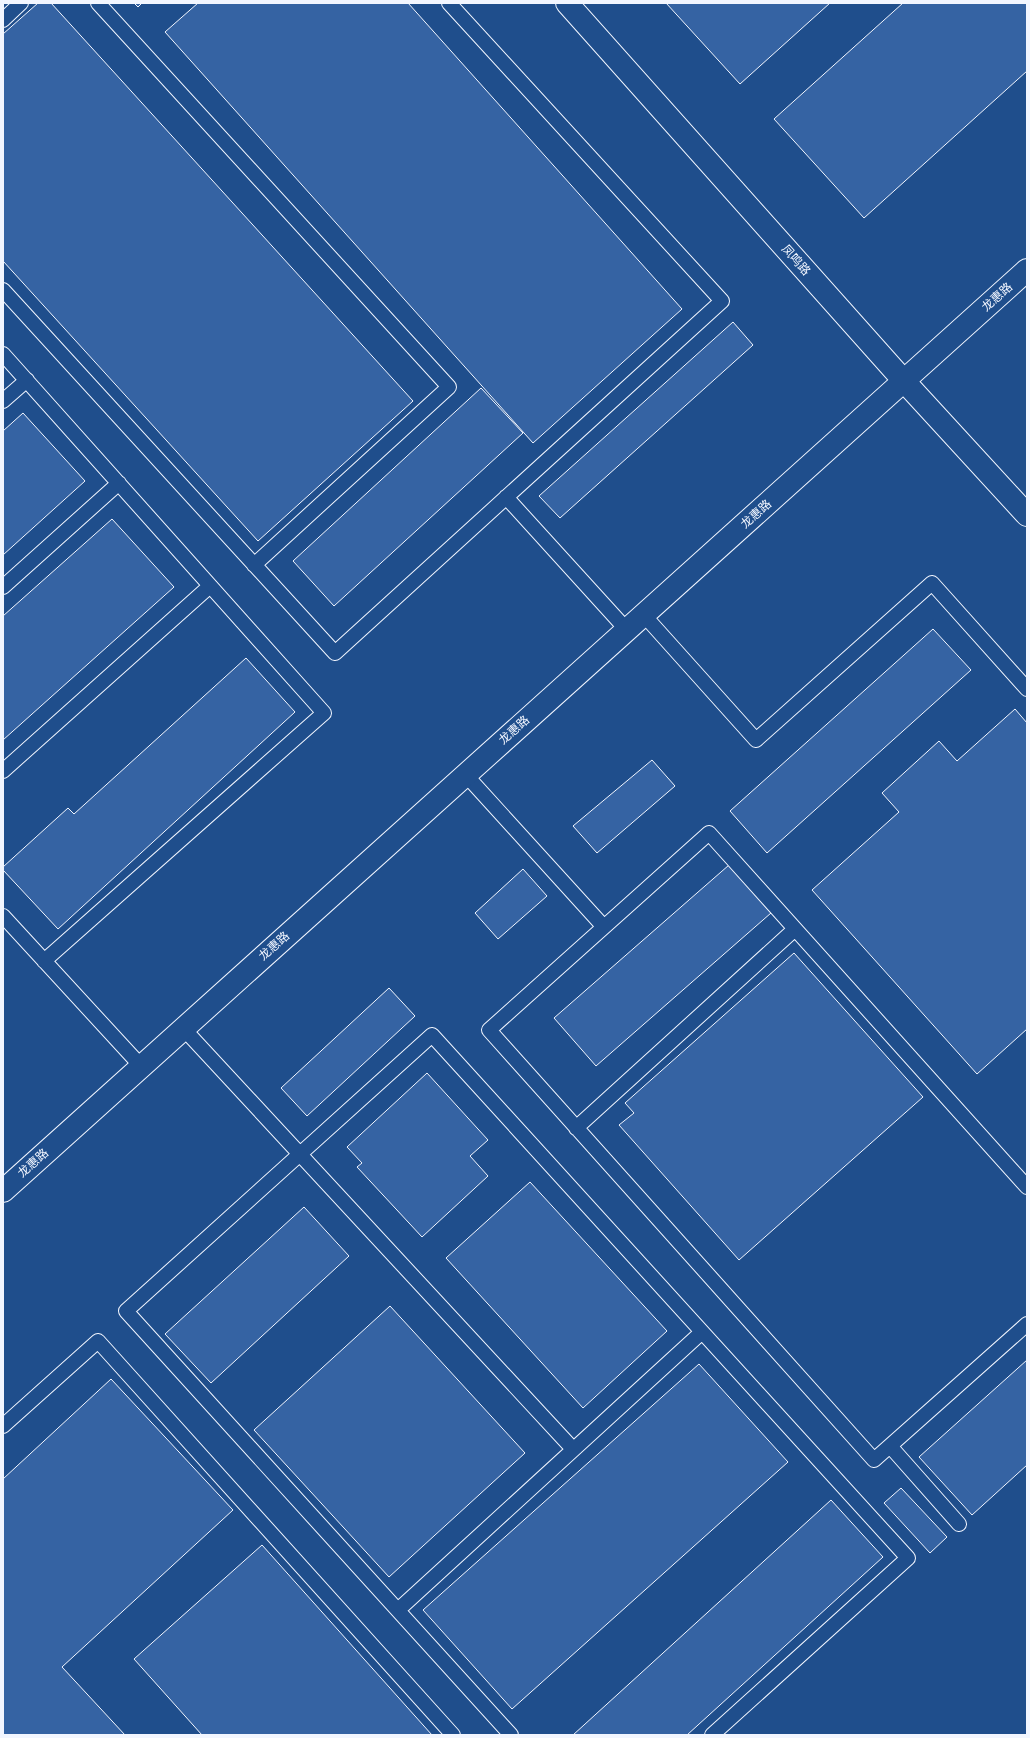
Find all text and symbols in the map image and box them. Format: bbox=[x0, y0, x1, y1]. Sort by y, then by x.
street label: 凤鸣路 bbox=[779, 242, 813, 278]
street label: 龙惠路 bbox=[979, 280, 1015, 314]
street label: 龙惠路 bbox=[738, 497, 774, 531]
street label: 龙惠路 bbox=[496, 713, 532, 747]
street label: 龙惠路 bbox=[256, 929, 292, 963]
street label: 龙惠路 bbox=[15, 1146, 51, 1180]

